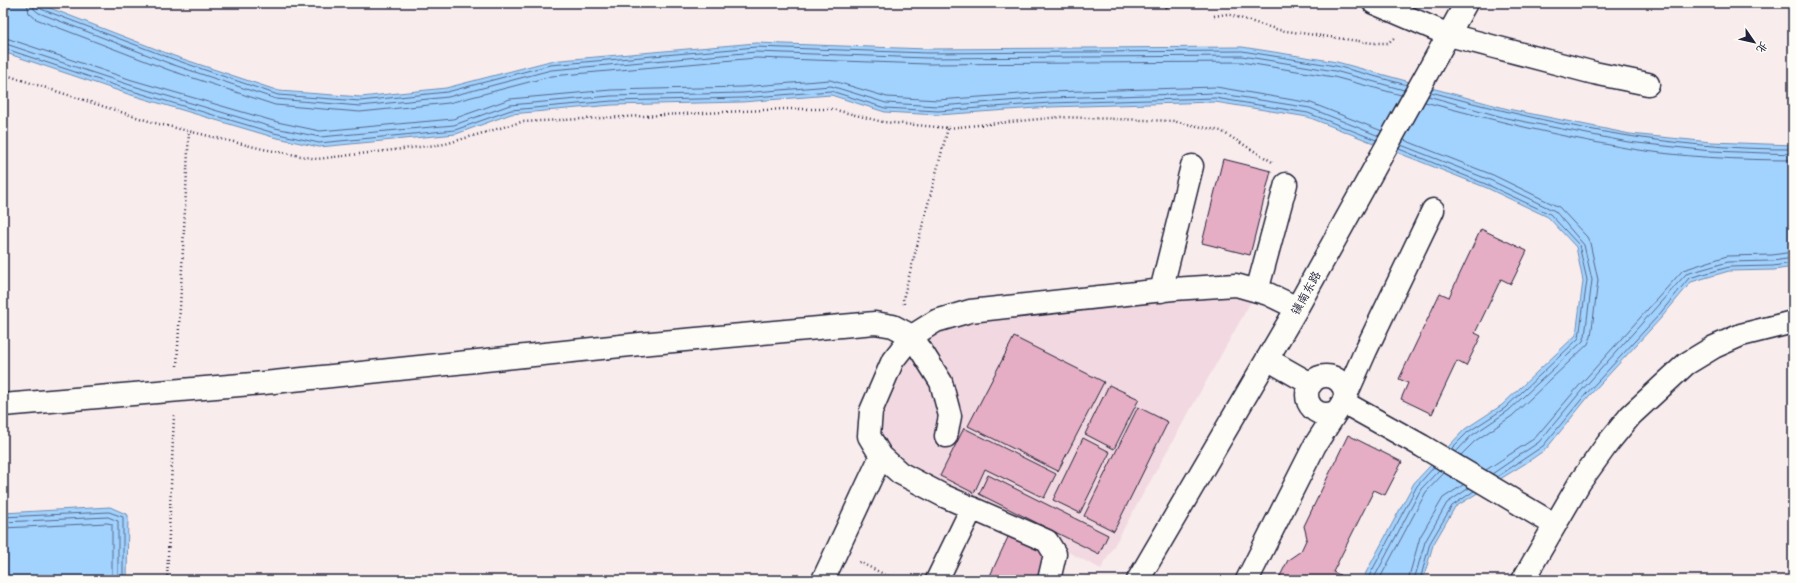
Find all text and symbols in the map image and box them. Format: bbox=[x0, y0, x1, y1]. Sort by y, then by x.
north arrow bbox=[1734, 22, 1774, 62]
text: 北 bbox=[1753, 39, 1772, 57]
street label: 镇南东路 bbox=[1286, 268, 1324, 317]

